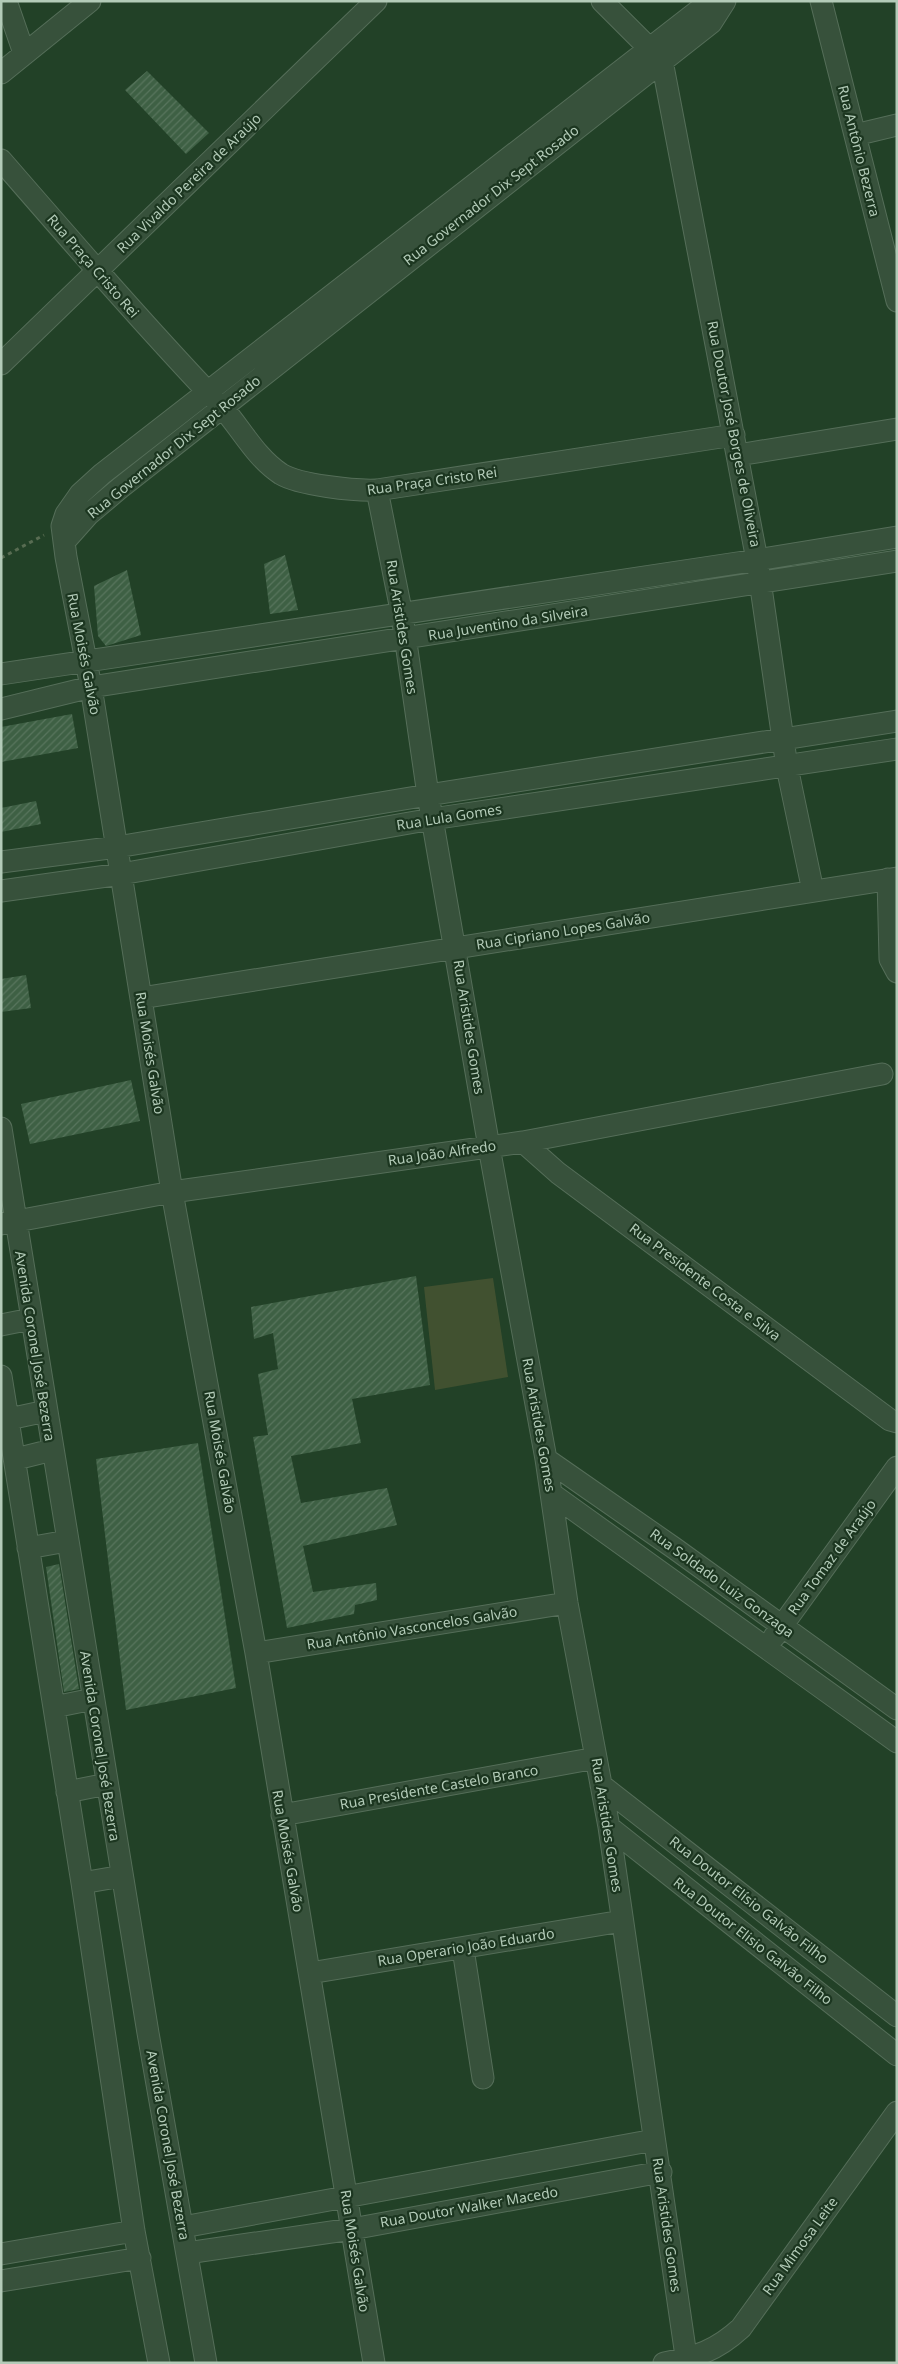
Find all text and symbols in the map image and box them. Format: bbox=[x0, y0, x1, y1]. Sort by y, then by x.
street label: Rua Antônio Bezerra bbox=[834, 83, 885, 219]
street label: Rua Vivaldo Pereira de Araújo bbox=[112, 109, 265, 257]
street label: Rua Governador Dix Sept Rosado bbox=[399, 120, 582, 269]
street label: Rua Praça Cristo Rei bbox=[43, 210, 144, 321]
street label: Rua Doutor José Borges de Oliveira bbox=[703, 319, 766, 549]
street label: Rua Governador Dix Sept Rosado bbox=[83, 371, 264, 522]
street label: Rua Praça Cristo Rei bbox=[366, 462, 498, 499]
street label: Rua Aristides Gomes bbox=[382, 558, 423, 696]
street label: Rua Moisés Galvão bbox=[63, 591, 106, 716]
street label: Rua Juventino da Silveira bbox=[427, 600, 589, 645]
street label: Rua Lula Gomes bbox=[395, 799, 503, 834]
street label: Rua Cipriano Lopes Galvão bbox=[475, 907, 651, 954]
street label: Rua Aristides Gomes bbox=[449, 958, 490, 1096]
street label: Rua Moisés Galvão bbox=[131, 990, 170, 1115]
street label: Rua João Alfredo bbox=[387, 1136, 497, 1169]
street label: Rua Presidente Costa e Silva bbox=[626, 1218, 785, 1345]
street label: Avenida Coronel José Bezerra bbox=[11, 1249, 60, 1442]
street label: Rua Aristides Gomes bbox=[518, 1356, 561, 1494]
street label: Rua Moisés Galvão bbox=[200, 1389, 241, 1514]
street label: Rua Tomaz de Araújo bbox=[783, 1495, 880, 1618]
street label: Rua Soldado Luiz Gonzaga bbox=[646, 1524, 798, 1641]
street label: Rua Antônio Vasconcelos Galvão bbox=[305, 1601, 519, 1654]
street label: Avenida Coronel José Bezerra bbox=[76, 1649, 125, 1842]
street label: Rua Aristides Gomes bbox=[587, 1756, 628, 1894]
street label: Rua Presidente Castelo Branco bbox=[338, 1760, 540, 1813]
street label: Rua Moisés Galvão bbox=[268, 1788, 309, 1913]
street label: Rua Doutor Elísio Galvão Filho bbox=[666, 1831, 833, 1968]
street label: Rua Doutor Elisio Galvão Filho bbox=[670, 1872, 837, 2009]
street label: Rua Operario João Eduardo bbox=[376, 1923, 556, 1970]
street label: Avenida Coronel José Bezerra bbox=[142, 2049, 195, 2241]
street label: Rua Aristides Gomes bbox=[649, 2156, 686, 2294]
street label: Rua Doutor Walker Macedo bbox=[378, 2181, 559, 2232]
street label: Rua Moisés Galvão bbox=[336, 2188, 375, 2313]
street label: Rua Mimosa Leite bbox=[758, 2193, 842, 2299]

